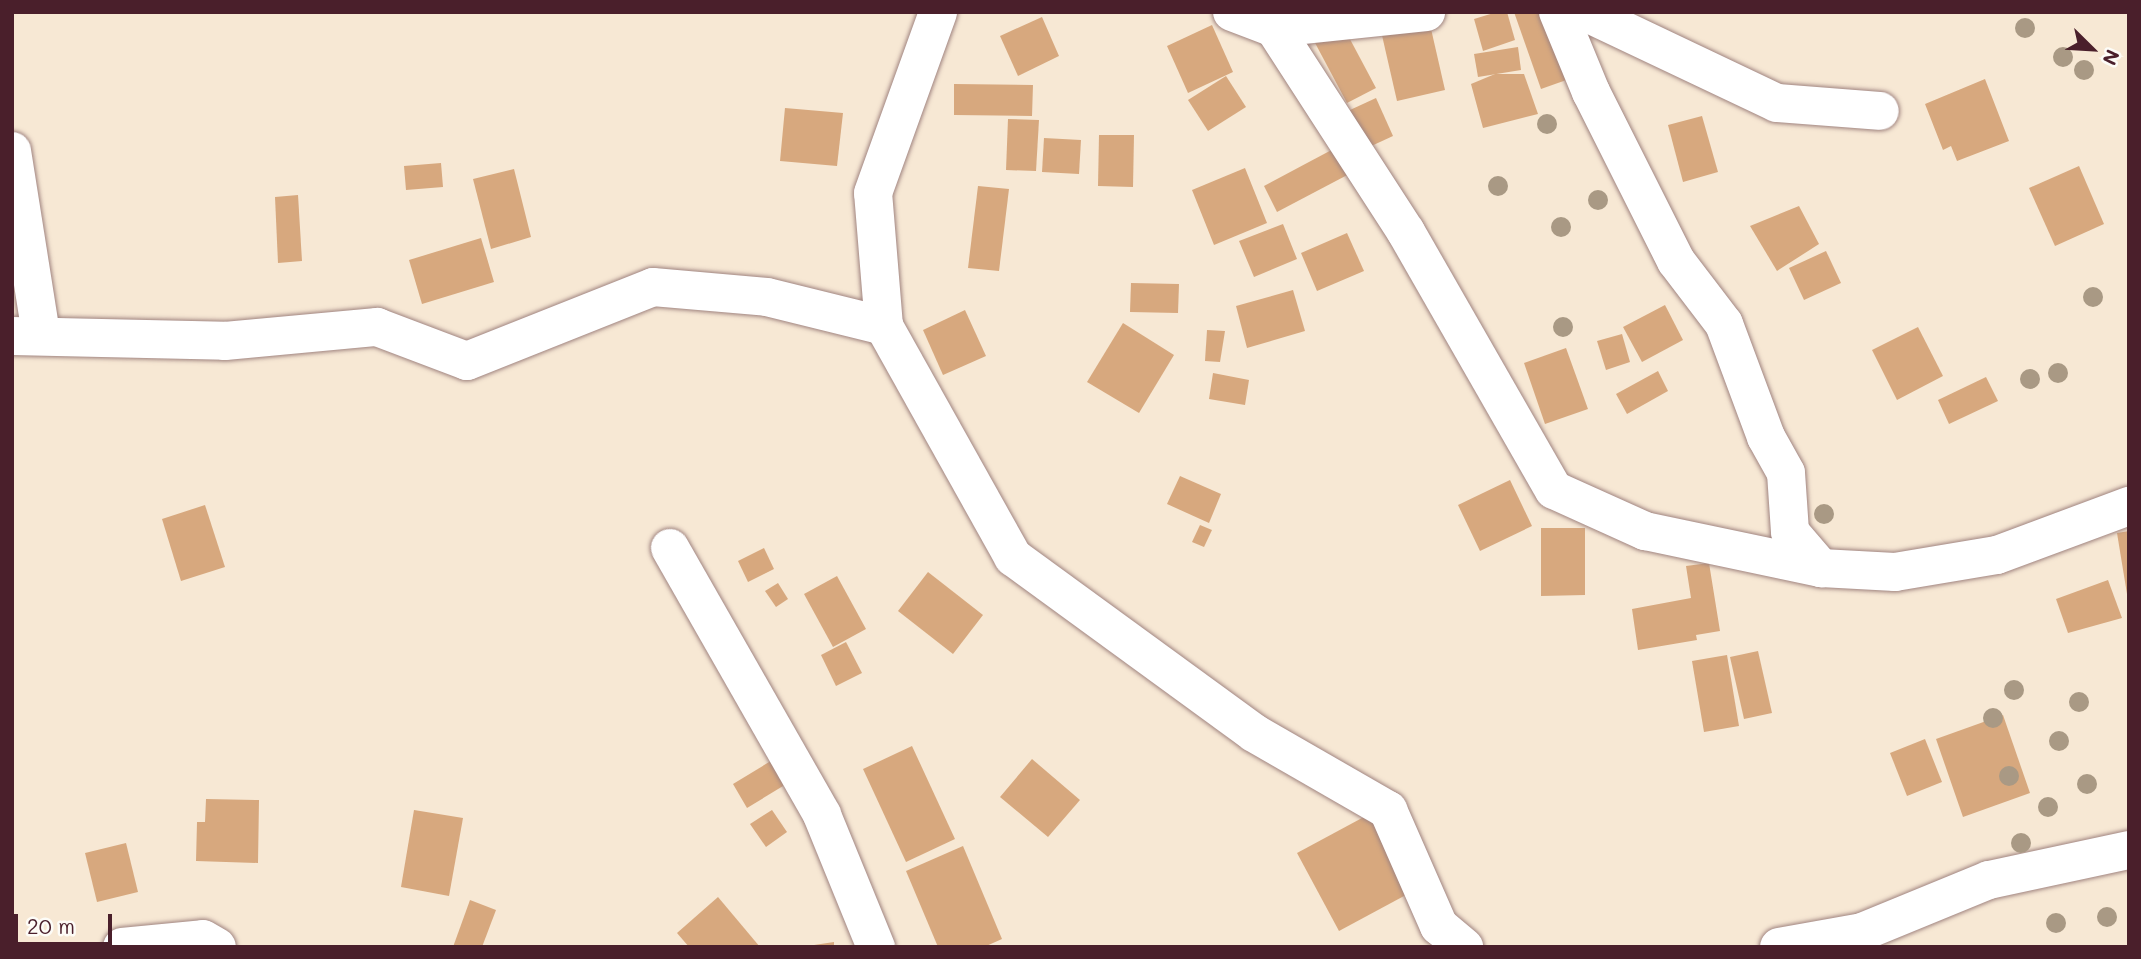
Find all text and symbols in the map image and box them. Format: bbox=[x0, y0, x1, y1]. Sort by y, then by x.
north arrow bbox=[2057, 14, 2127, 84]
text: N bbox=[2097, 46, 2126, 69]
scale bar bbox=[18, 900, 116, 944]
text: 20 m bbox=[27, 912, 75, 939]

